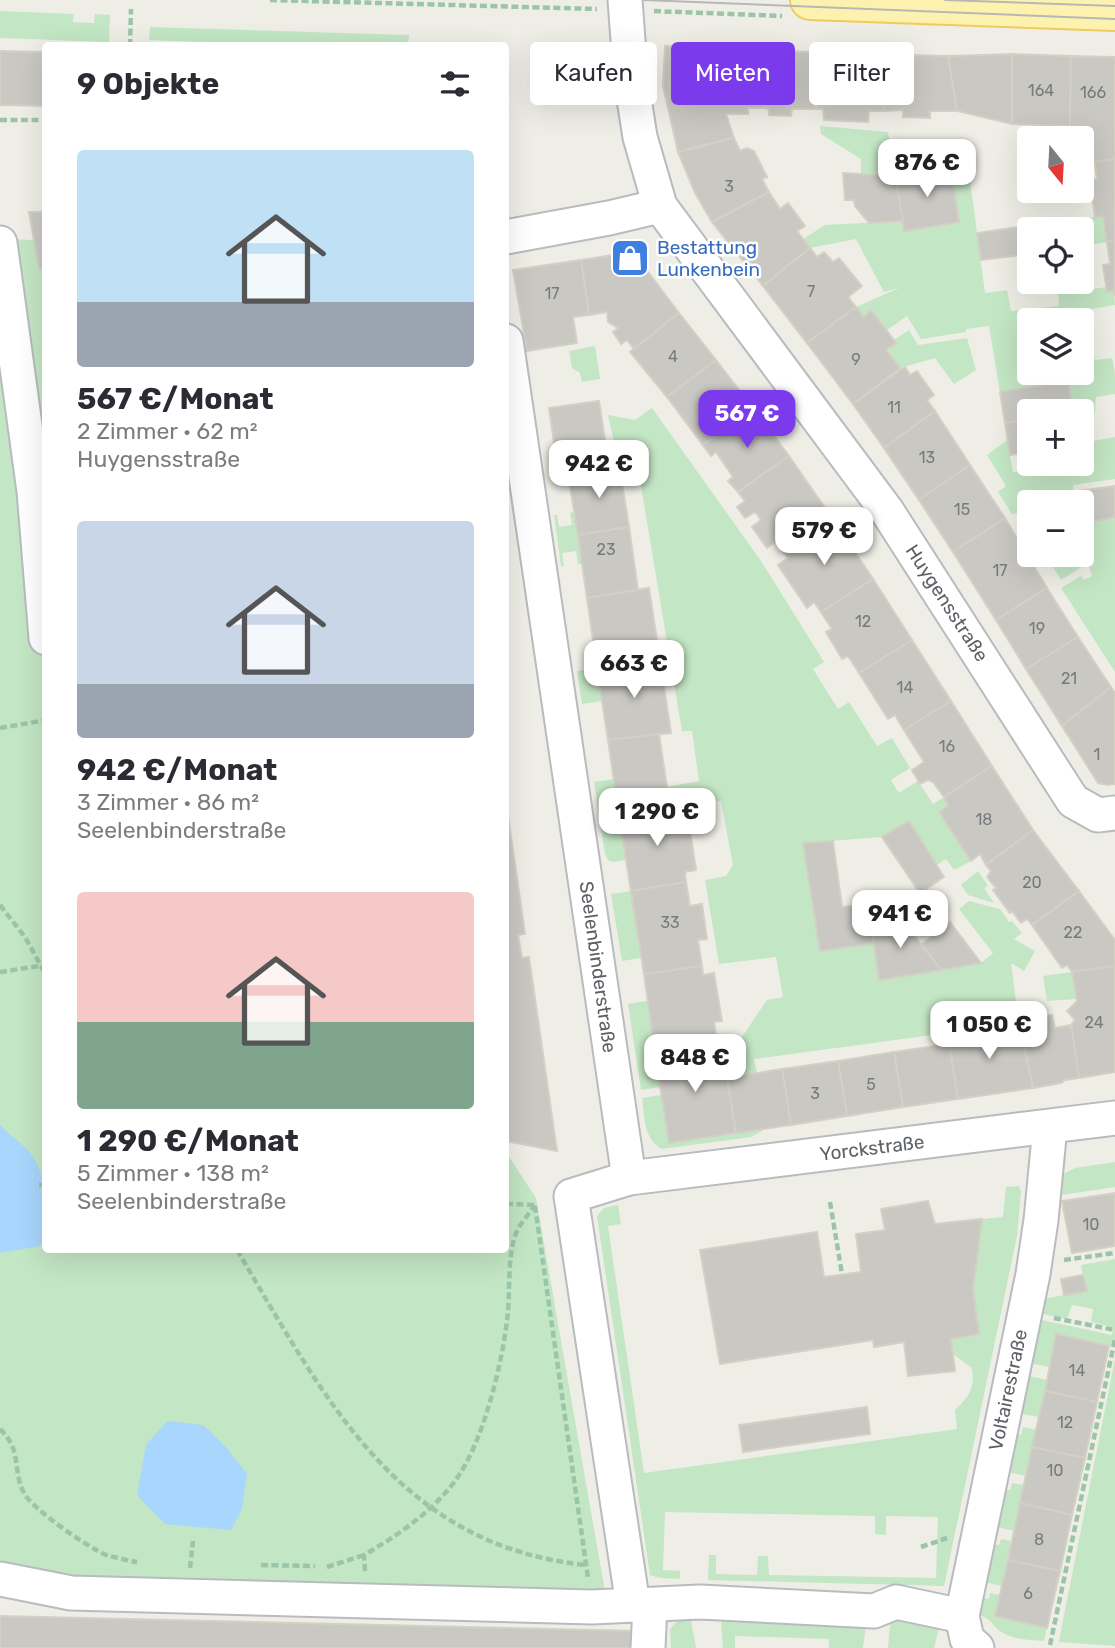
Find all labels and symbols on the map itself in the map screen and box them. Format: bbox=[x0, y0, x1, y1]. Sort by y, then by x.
house number: 164 bbox=[1028, 81, 1054, 100]
house number: 166 bbox=[1080, 83, 1106, 102]
north arrow bbox=[1017, 126, 1094, 203]
pin: 876 € bbox=[878, 140, 976, 199]
house number: 3 bbox=[724, 177, 734, 196]
place label: Bestattung Lunkenbein bbox=[657, 236, 760, 281]
shop icon: Bestattung Lunkenbein bbox=[609, 237, 651, 279]
house number: 7 bbox=[807, 282, 815, 301]
house number: 17 bbox=[544, 284, 560, 303]
house number: 4 bbox=[668, 347, 678, 366]
house number: 9 bbox=[851, 350, 861, 369]
pin: 567 € bbox=[698, 391, 796, 450]
house number: 11 bbox=[887, 398, 901, 417]
pin: 942 € bbox=[550, 440, 648, 500]
house number: 13 bbox=[919, 448, 935, 467]
house number: 15 bbox=[954, 500, 970, 519]
pin: 579 € bbox=[775, 508, 873, 567]
house number: 23 bbox=[596, 540, 616, 559]
street label: Huygensstraße bbox=[901, 540, 993, 666]
house number: 17 bbox=[992, 561, 1008, 580]
house number: 12 bbox=[855, 612, 871, 631]
house number: 19 bbox=[1029, 619, 1045, 638]
pin: 663 € bbox=[585, 640, 683, 700]
house number: 21 bbox=[1061, 669, 1077, 688]
house number: 14 bbox=[897, 678, 913, 697]
house number: 16 bbox=[939, 737, 956, 756]
house number: 1 bbox=[1094, 745, 1100, 764]
pin: 1 290 € bbox=[592, 788, 722, 848]
house number: 18 bbox=[975, 810, 993, 829]
house number: 20 bbox=[1022, 873, 1042, 892]
street label: Seelenbinderstraße bbox=[575, 880, 621, 1054]
pin: 941 € bbox=[851, 890, 949, 950]
house number: 33 bbox=[660, 913, 680, 932]
house number: 22 bbox=[1064, 923, 1082, 942]
pin: 1 050 € bbox=[924, 1002, 1054, 1061]
house number: 24 bbox=[1084, 1013, 1104, 1032]
pin: 848 € bbox=[646, 1034, 744, 1094]
house number: 5 bbox=[866, 1075, 876, 1094]
house number: 3 bbox=[810, 1084, 820, 1103]
street label: Yorckstraße bbox=[818, 1130, 926, 1166]
house number: 10 bbox=[1082, 1215, 1100, 1234]
street label: Voltairestraße bbox=[984, 1327, 1032, 1453]
house number: 14 bbox=[1069, 1361, 1085, 1380]
house number: 12 bbox=[1057, 1413, 1073, 1432]
house number: 10 bbox=[1046, 1461, 1064, 1480]
house number: 8 bbox=[1034, 1530, 1044, 1549]
house number: 6 bbox=[1023, 1584, 1033, 1603]

